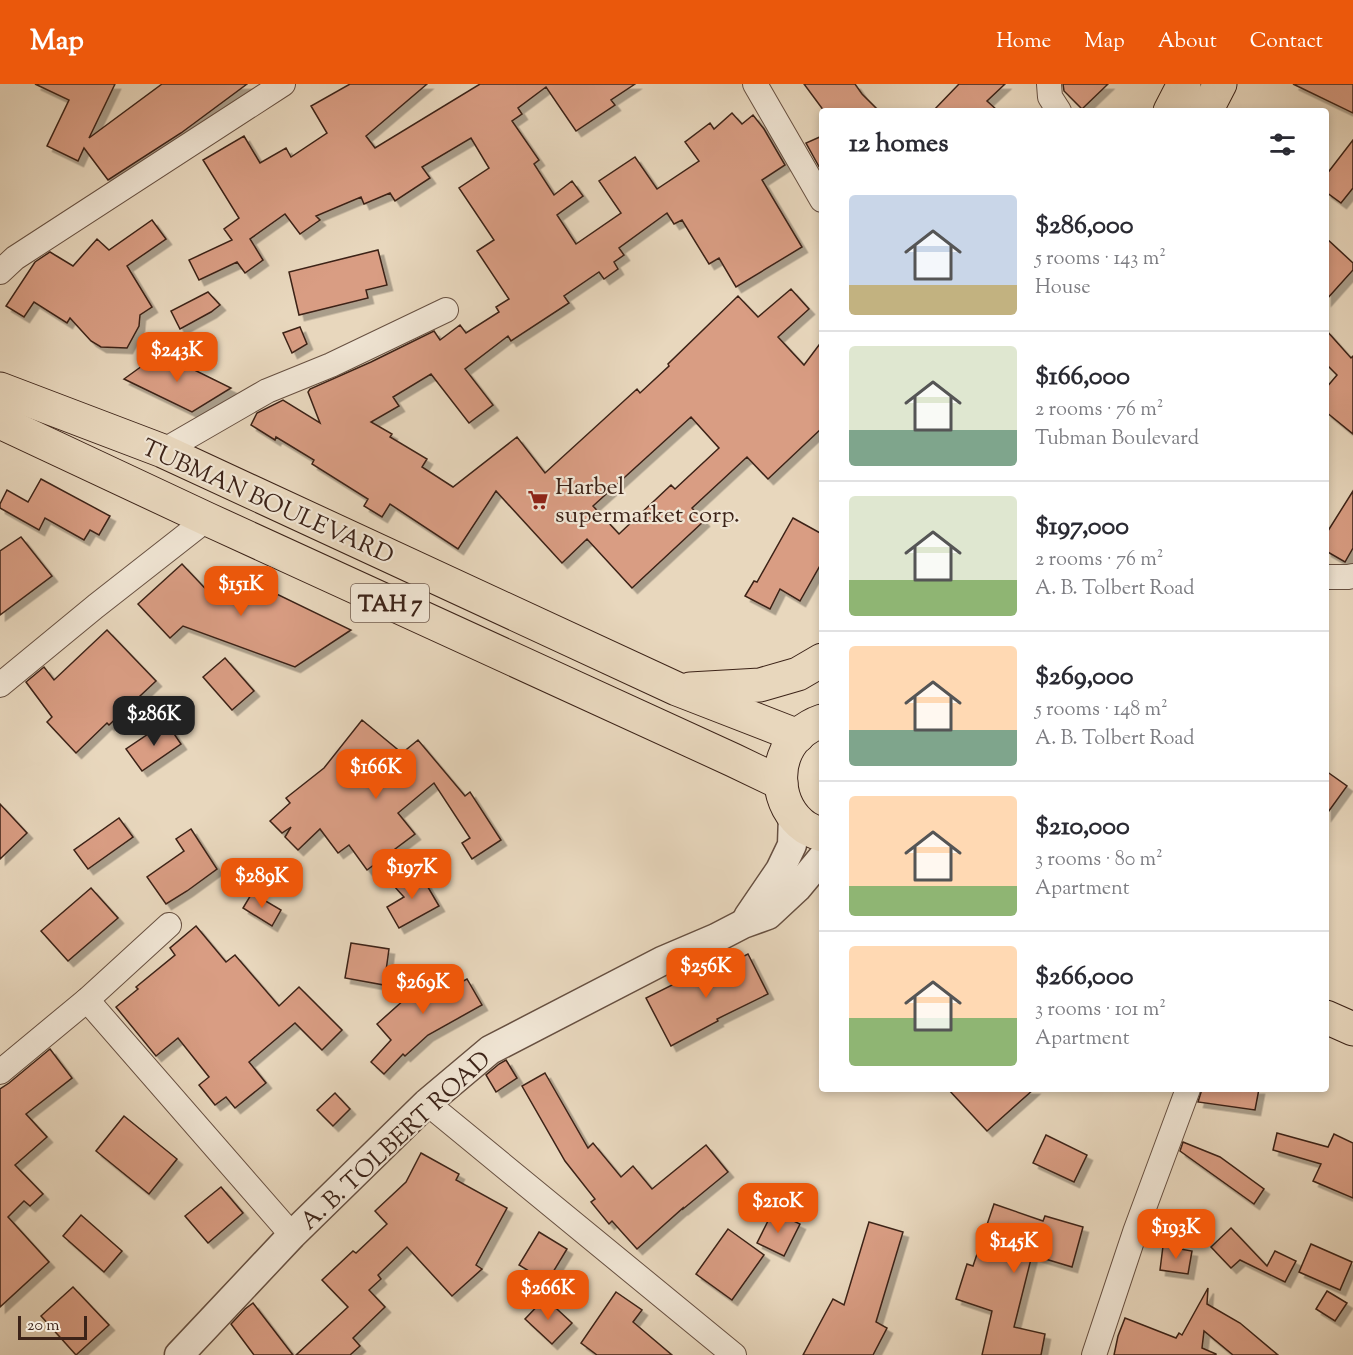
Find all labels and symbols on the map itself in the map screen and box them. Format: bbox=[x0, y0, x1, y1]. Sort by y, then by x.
pin: $243K bbox=[135, 332, 219, 383]
street label: TUBMAN BOULEVARD bbox=[136, 432, 399, 574]
place label: Harbel supermarket corp. bbox=[555, 471, 740, 533]
supermarket icon: Harbel supermarket corp. bbox=[526, 488, 550, 512]
pin: $151K bbox=[199, 566, 283, 617]
road number: TAH 7 bbox=[351, 584, 429, 622]
pin: $286K bbox=[112, 696, 196, 747]
pin: $166K bbox=[334, 749, 418, 800]
pin: $197K bbox=[370, 849, 454, 900]
pin: $289K bbox=[220, 858, 304, 909]
pin: $256K bbox=[664, 948, 748, 999]
pin: $269K bbox=[381, 964, 465, 1015]
street label: A. B. TOLBERT ROAD bbox=[294, 1044, 499, 1239]
pin: $210K bbox=[736, 1183, 820, 1234]
pin: $193K bbox=[1134, 1209, 1218, 1260]
pin: $145K bbox=[972, 1223, 1056, 1274]
pin: $266K bbox=[506, 1270, 590, 1321]
scale bar bbox=[18, 1313, 87, 1340]

